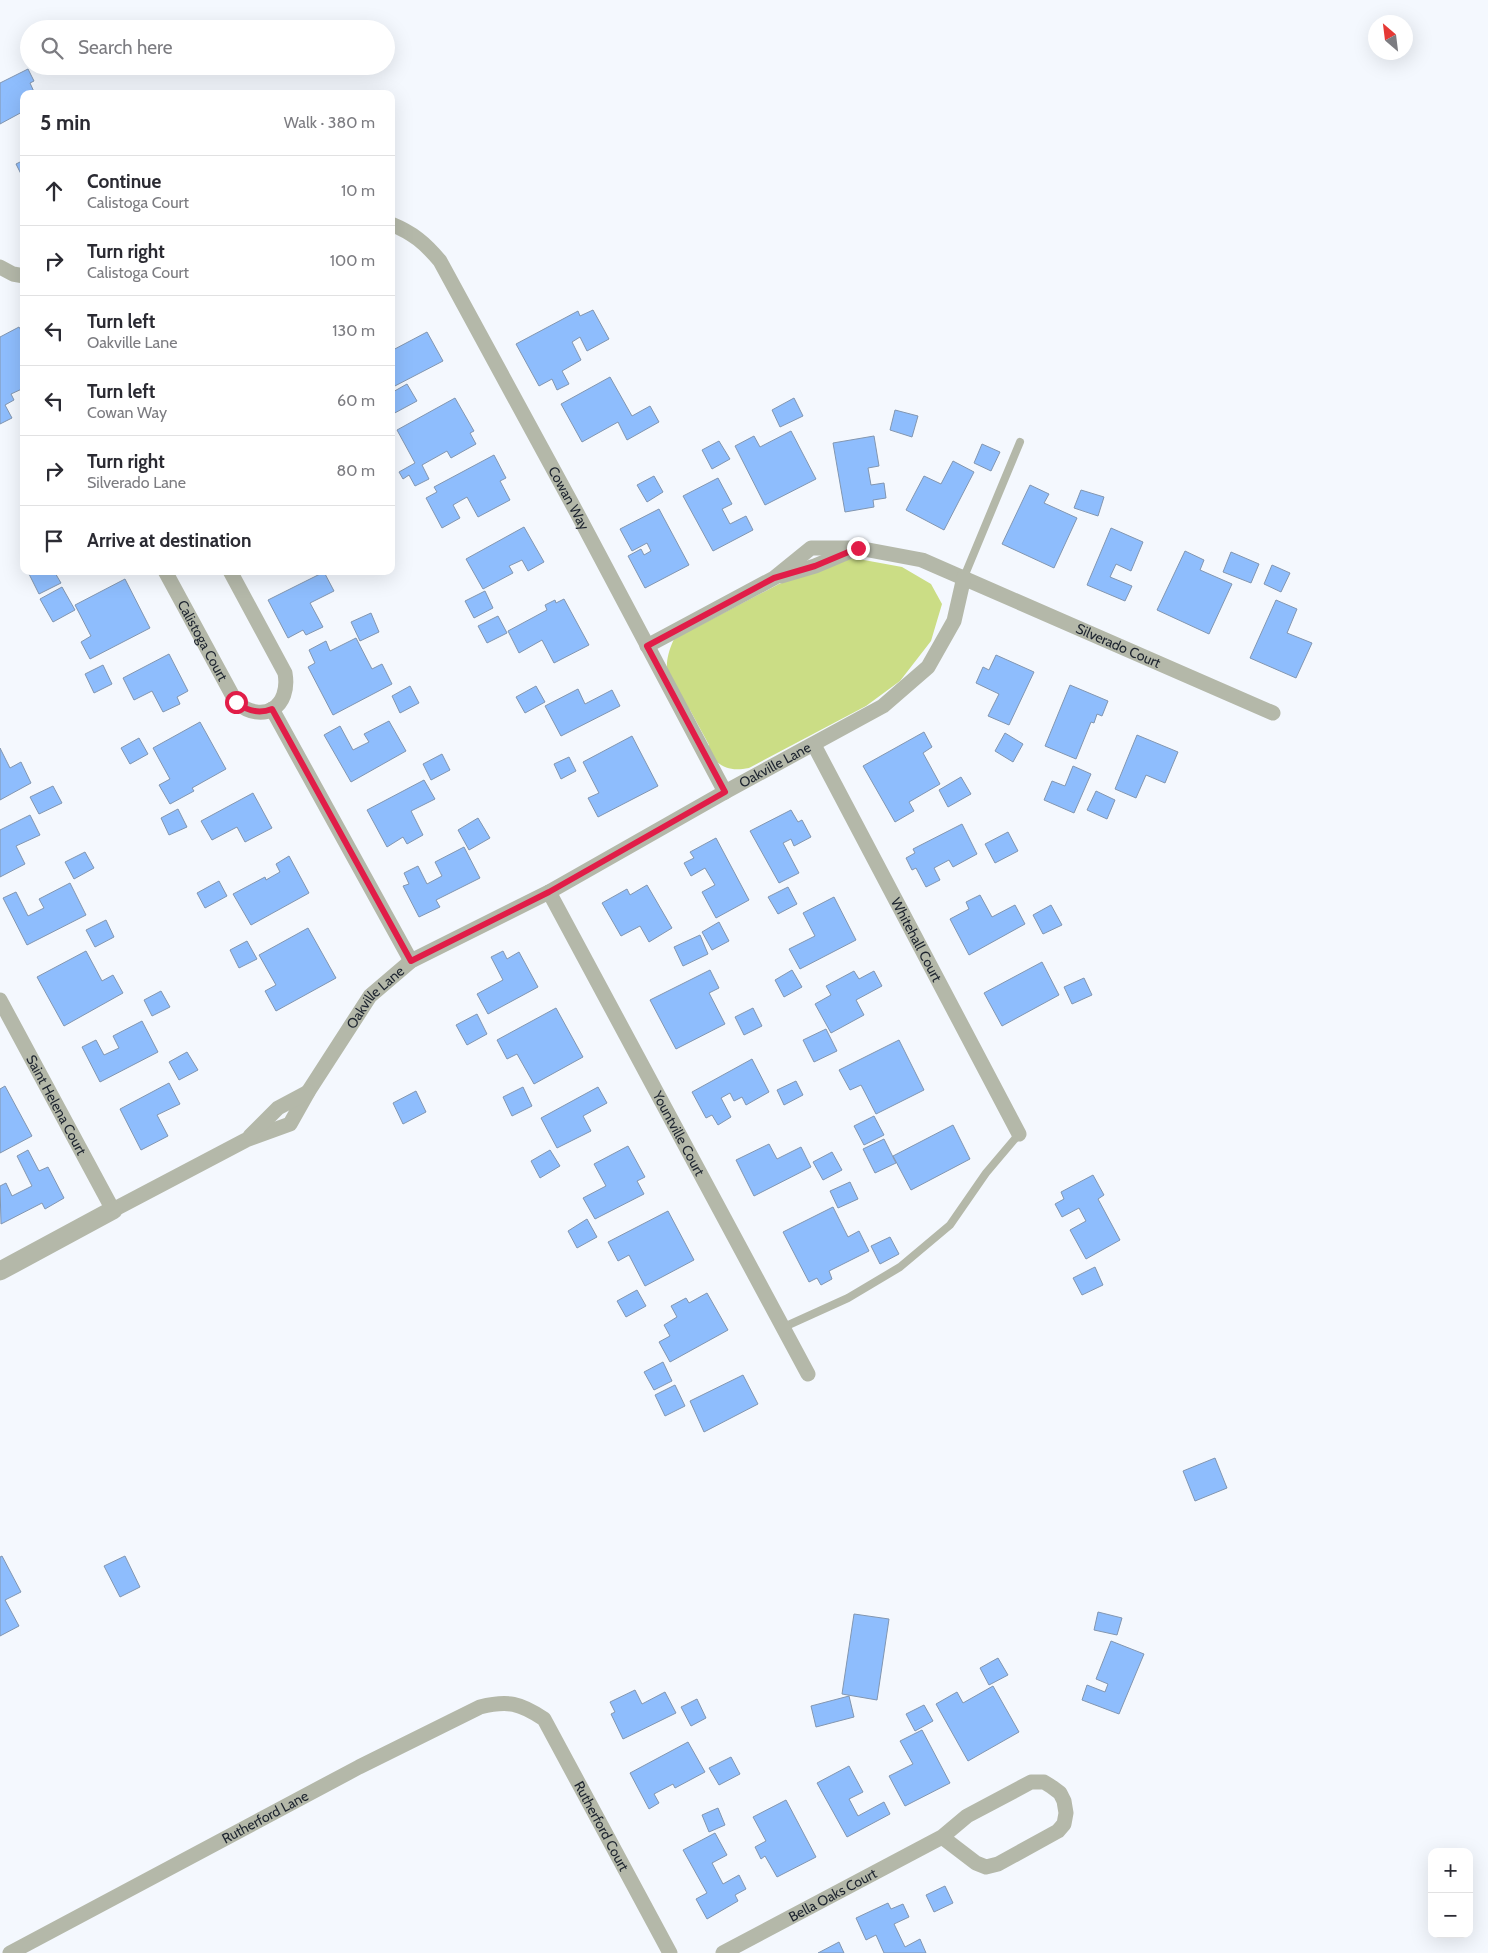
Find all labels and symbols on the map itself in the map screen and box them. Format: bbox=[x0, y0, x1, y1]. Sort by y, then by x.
north arrow bbox=[1368, 15, 1413, 60]
street label: Cowan Way bbox=[544, 463, 593, 533]
route end bbox=[847, 537, 870, 560]
street label: Calistoga Court bbox=[173, 597, 232, 684]
street label: Silverado Court bbox=[1073, 619, 1164, 672]
route start bbox=[225, 691, 248, 714]
street label: Oakville Lane bbox=[736, 738, 814, 792]
street label: Whitehall Court bbox=[887, 895, 946, 985]
street label: Oakville Lane bbox=[342, 962, 408, 1032]
street label: Saint Helena Court bbox=[22, 1052, 91, 1158]
street label: Yountville Court bbox=[648, 1087, 709, 1179]
street label: Rutherford Court bbox=[570, 1778, 633, 1874]
street label: Rutherford Lane bbox=[219, 1787, 311, 1848]
street label: Bella Oaks Court bbox=[785, 1864, 880, 1926]

